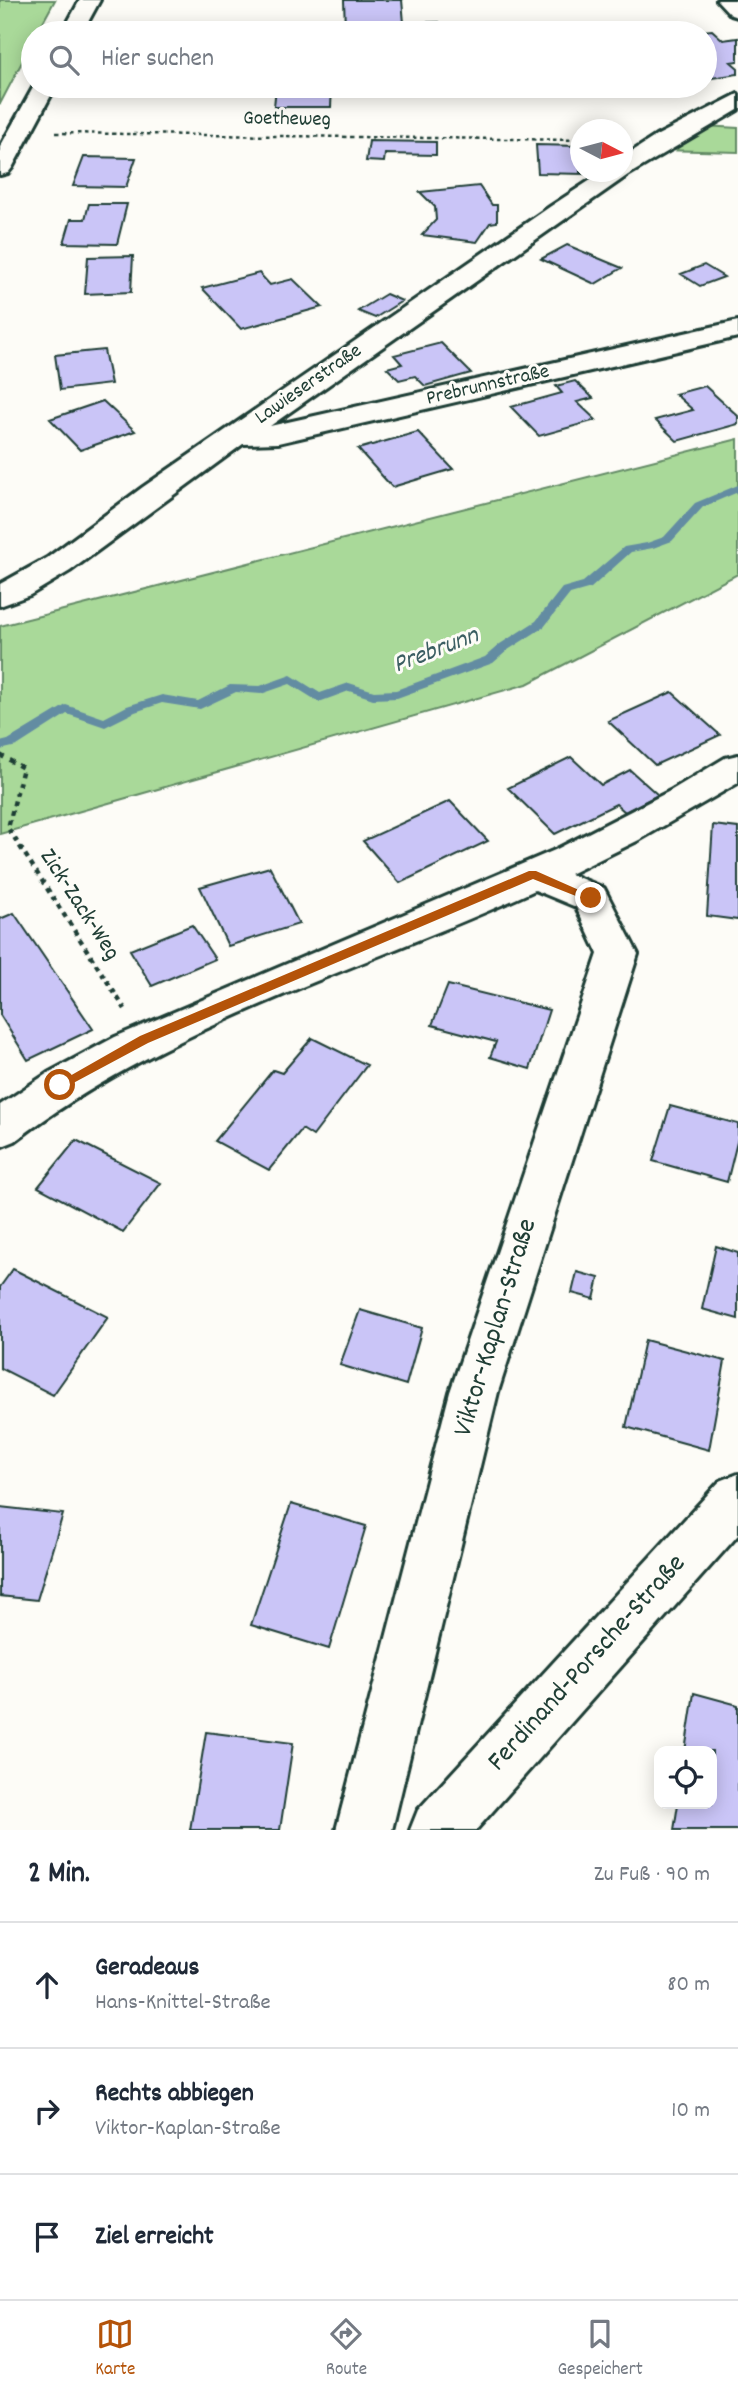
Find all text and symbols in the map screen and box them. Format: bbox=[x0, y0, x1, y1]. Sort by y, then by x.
search box bbox=[21, 21, 717, 98]
icon: search bbox=[45, 41, 83, 79]
text: Hier suchen bbox=[101, 41, 214, 78]
street label: Goetheweg bbox=[243, 104, 331, 136]
north arrow bbox=[570, 119, 633, 182]
street label: Lawieserstraße bbox=[249, 337, 369, 433]
street label: Prebrunnstraße bbox=[424, 357, 552, 415]
water label: Prebrunn bbox=[388, 617, 485, 684]
street label: Zick-Zack-Weg bbox=[30, 842, 128, 968]
route end bbox=[575, 882, 606, 913]
route start bbox=[44, 1069, 75, 1100]
street label: Viktor-Kaplan-Straße bbox=[445, 1214, 549, 1442]
street label: Ferdinand-Porsche-Straße bbox=[479, 1546, 697, 1782]
map controls bbox=[654, 1746, 717, 1809]
button: locate bbox=[654, 1746, 717, 1809]
text: 2 Min. bbox=[28, 1854, 90, 1897]
text: Zu Fuß · 90 m bbox=[594, 1859, 710, 1892]
text: Geradeaus bbox=[95, 1950, 199, 1987]
icon: ahead bbox=[28, 1966, 66, 2004]
text: 80 m bbox=[667, 1969, 710, 2002]
text: Hans-Knittel-Straße bbox=[95, 1987, 271, 2020]
text: Rechts abbiegen bbox=[95, 2076, 254, 2113]
icon: right bbox=[28, 2092, 66, 2130]
text: 10 m bbox=[671, 2095, 710, 2128]
text: Viktor-Kaplan-Straße bbox=[95, 2113, 281, 2146]
icon: arrive bbox=[28, 2218, 66, 2256]
text: Ziel erreicht bbox=[95, 2219, 214, 2256]
tab: Karte bbox=[95, 2315, 135, 2384]
tab: Route bbox=[326, 2315, 367, 2384]
tab: Gespeichert bbox=[557, 2315, 643, 2384]

